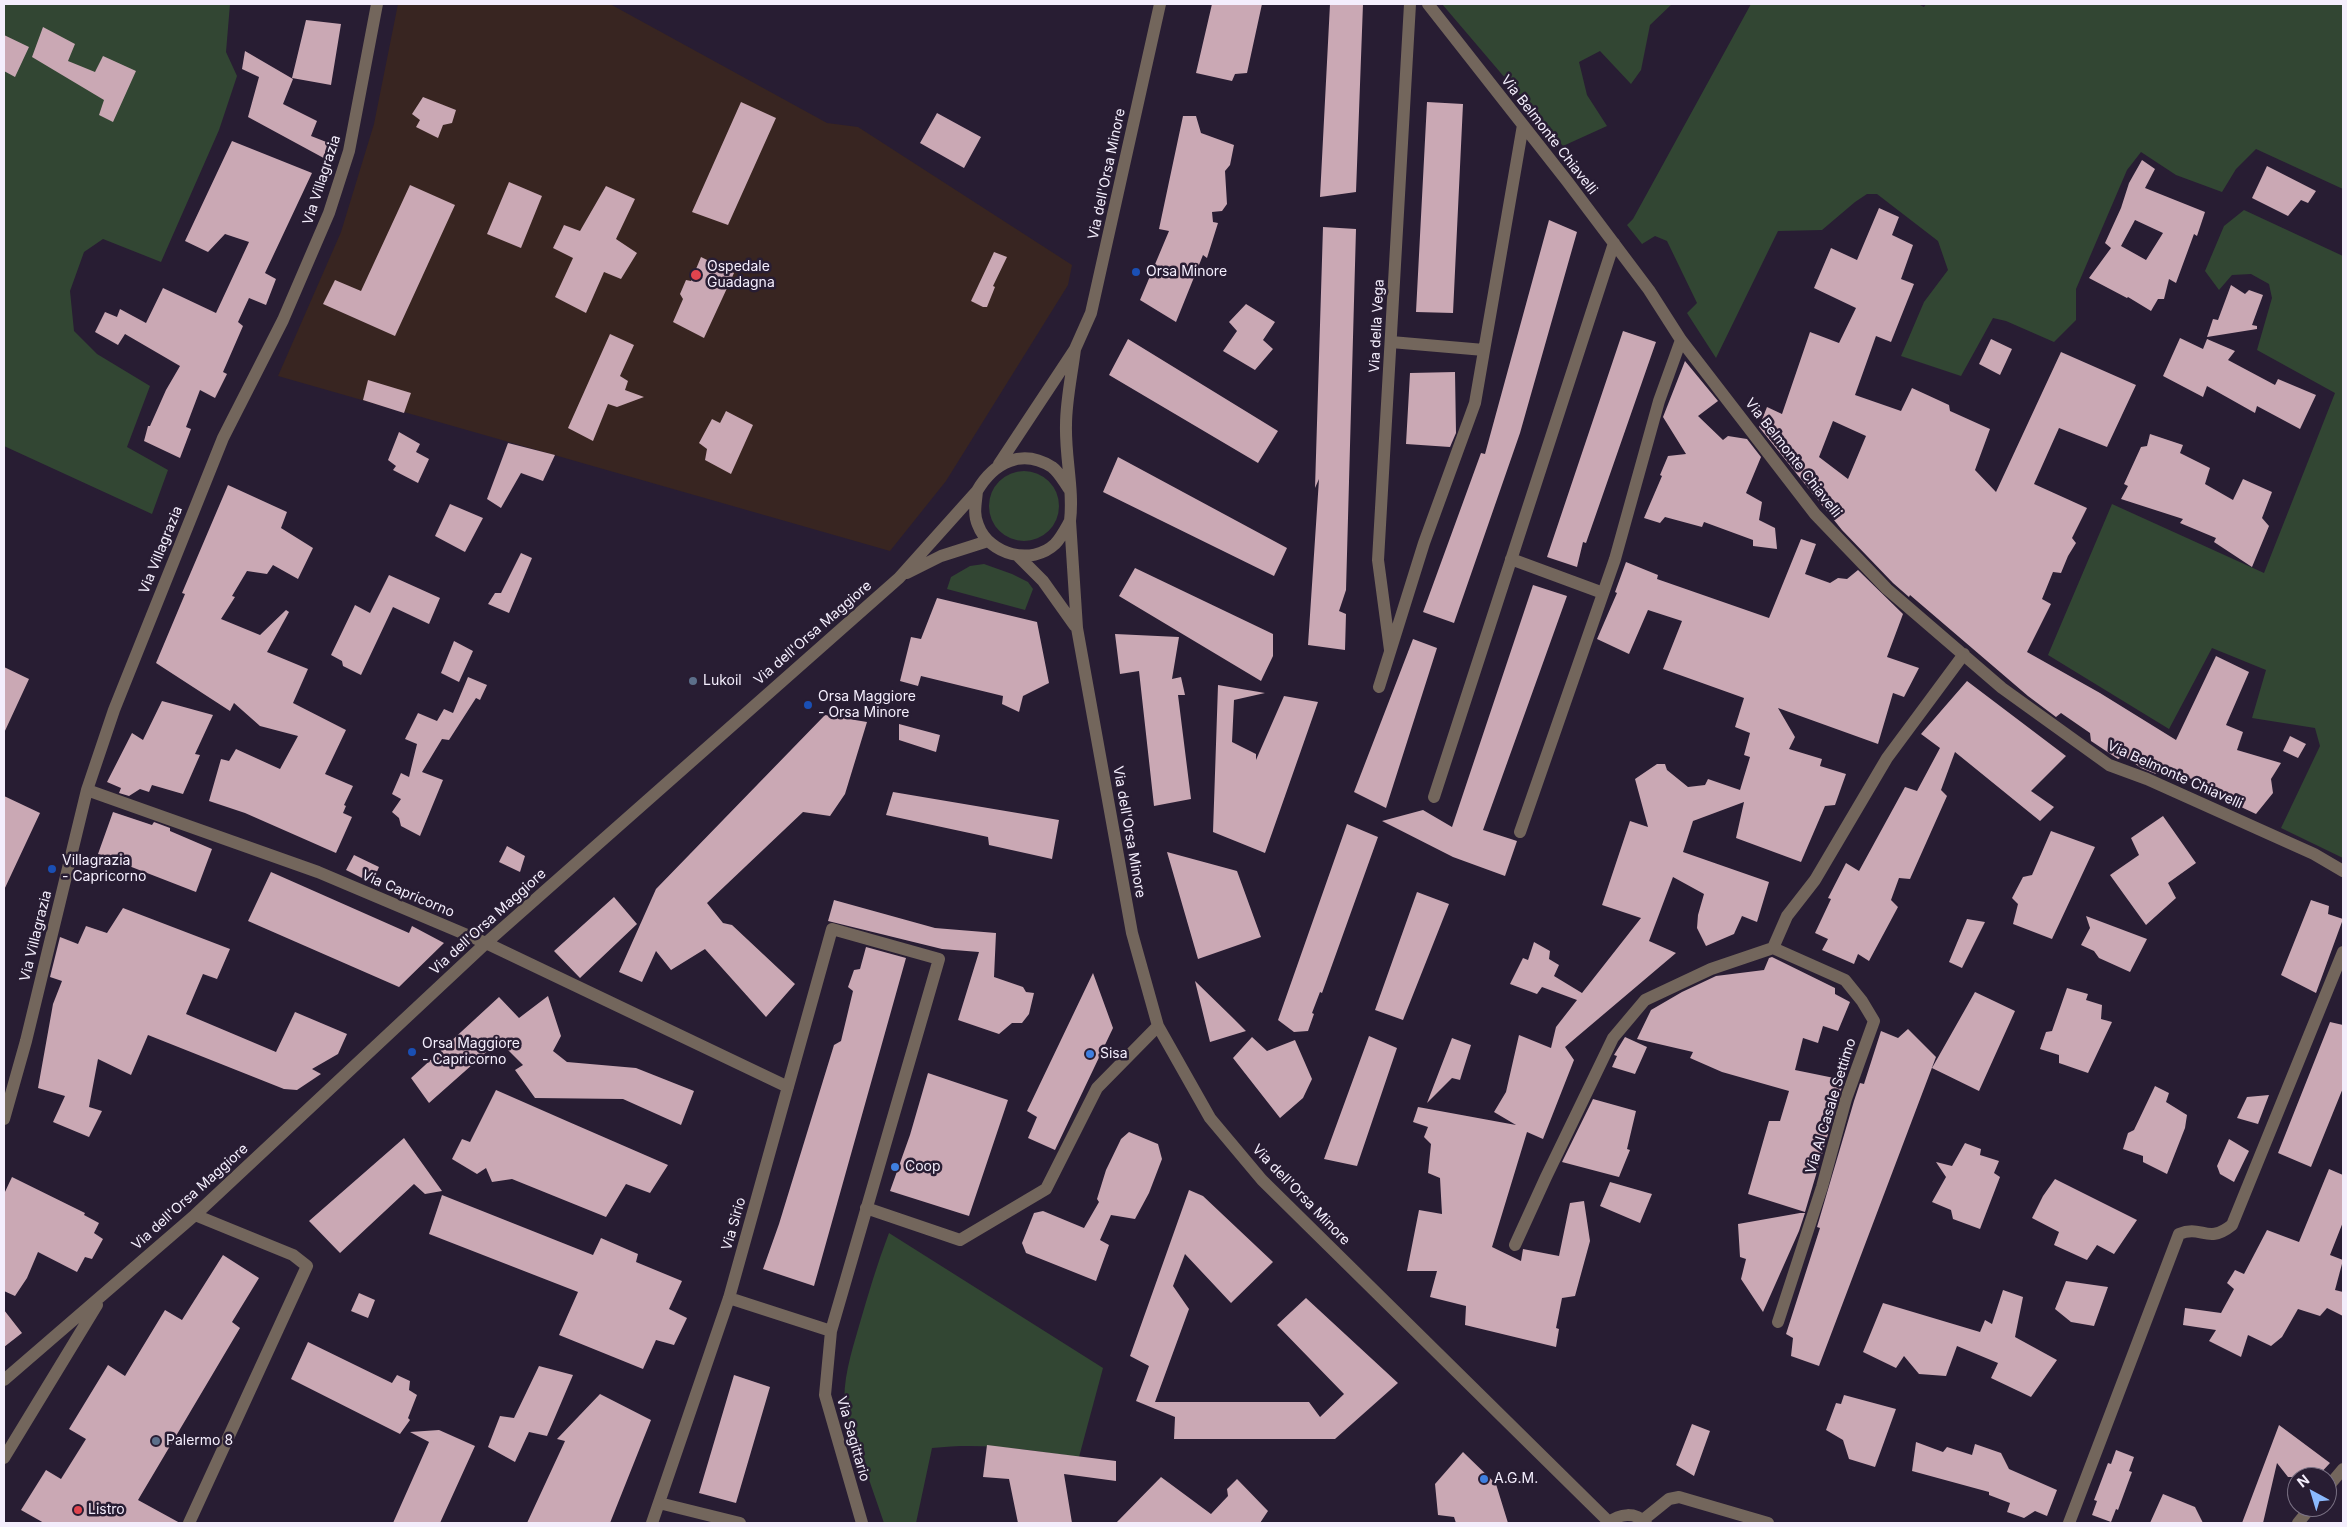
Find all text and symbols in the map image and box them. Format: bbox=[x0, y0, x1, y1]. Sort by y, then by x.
street label: Via Belmonte Chiavelli bbox=[1497, 72, 1601, 198]
street label: Via dell'Orsa Minore bbox=[1085, 107, 1129, 241]
street label: Via Villagrazia bbox=[300, 133, 344, 227]
place label: Ospedale Guadagna bbox=[707, 259, 775, 292]
place label: Orsa Minore bbox=[1146, 264, 1227, 280]
marker: Orsa Minore bbox=[1130, 266, 1142, 278]
marker: Ospedale Guadagna bbox=[689, 268, 703, 282]
street label: Via della Vega bbox=[1366, 279, 1388, 373]
street label: Via Belmonte Chiavelli bbox=[1741, 395, 1845, 521]
street label: Via Villagrazia bbox=[136, 504, 186, 596]
street label: Via dell'Orsa Maggiore bbox=[751, 577, 875, 689]
place label: Lukoil bbox=[703, 673, 742, 689]
marker: Lukoil bbox=[687, 675, 699, 687]
place label: Orsa Maggiore - Orsa Minore bbox=[818, 689, 916, 722]
marker: Orsa Maggiore - Orsa Minore bbox=[802, 699, 814, 711]
street label: Via Belmonte Chiavelli bbox=[2105, 738, 2245, 812]
street label: Via dell'Orsa Minore bbox=[1109, 765, 1149, 899]
place label: Villagrazia - Capricorno bbox=[62, 853, 146, 886]
marker: Villagrazia - Capricorno bbox=[46, 863, 58, 875]
street label: Via dell'Orsa Maggiore bbox=[426, 865, 550, 979]
street label: Via Capricorno bbox=[359, 867, 457, 921]
street label: Via Villagrazia bbox=[17, 889, 55, 983]
place label: Orsa Maggiore - Capricorno bbox=[422, 1036, 520, 1068]
street label: Via Al Casale Settimo bbox=[1802, 1036, 1860, 1176]
marker: Orsa Maggiore - Capricorno bbox=[406, 1046, 418, 1058]
place label: Sisa bbox=[1100, 1046, 1128, 1062]
marker: Sisa bbox=[1084, 1048, 1096, 1060]
street label: Via dell'Orsa Maggiore bbox=[128, 1140, 252, 1254]
street label: Via dell'Orsa Minore bbox=[1249, 1141, 1353, 1249]
place label: Coop bbox=[905, 1159, 941, 1175]
marker: Coop bbox=[889, 1161, 901, 1173]
street label: Via Sirio bbox=[718, 1195, 750, 1253]
street label: Via Sagittario bbox=[833, 1395, 873, 1483]
place label: Palermo 8 bbox=[166, 1433, 233, 1449]
marker: Palermo 8 bbox=[150, 1435, 162, 1447]
north arrow bbox=[2287, 1467, 2337, 1517]
place label: A.G.M. bbox=[1494, 1471, 1538, 1487]
text: N bbox=[2293, 1471, 2312, 1491]
marker: A.G.M. bbox=[1478, 1473, 1490, 1485]
place label: Listro bbox=[88, 1502, 125, 1518]
marker: Listro bbox=[72, 1504, 84, 1516]

